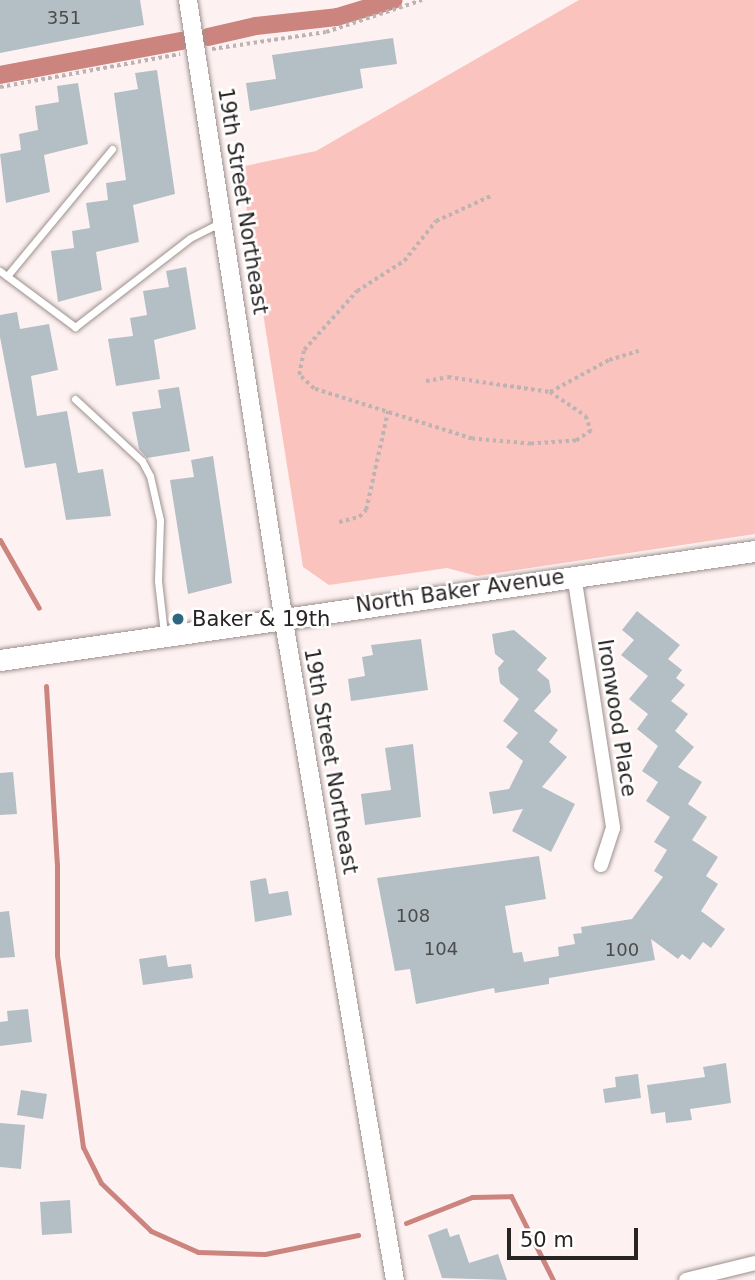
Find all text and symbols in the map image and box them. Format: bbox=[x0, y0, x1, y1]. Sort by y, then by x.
house number: 351 bbox=[47, 7, 81, 29]
street label: 19th Street Northeast bbox=[213, 86, 273, 316]
street label: North Baker Avenue bbox=[354, 564, 566, 618]
place label: Baker & 19th bbox=[192, 606, 330, 632]
marker: Baker & 19th bbox=[170, 611, 186, 627]
street label: Ironwood Place bbox=[592, 637, 642, 799]
street label: 19th Street Northeast bbox=[299, 646, 363, 876]
house number: 108 bbox=[396, 905, 430, 927]
house number: 104 bbox=[424, 938, 458, 960]
house number: 100 bbox=[605, 939, 639, 961]
scale bar bbox=[510, 1214, 641, 1258]
text: 50 m bbox=[520, 1228, 574, 1252]

